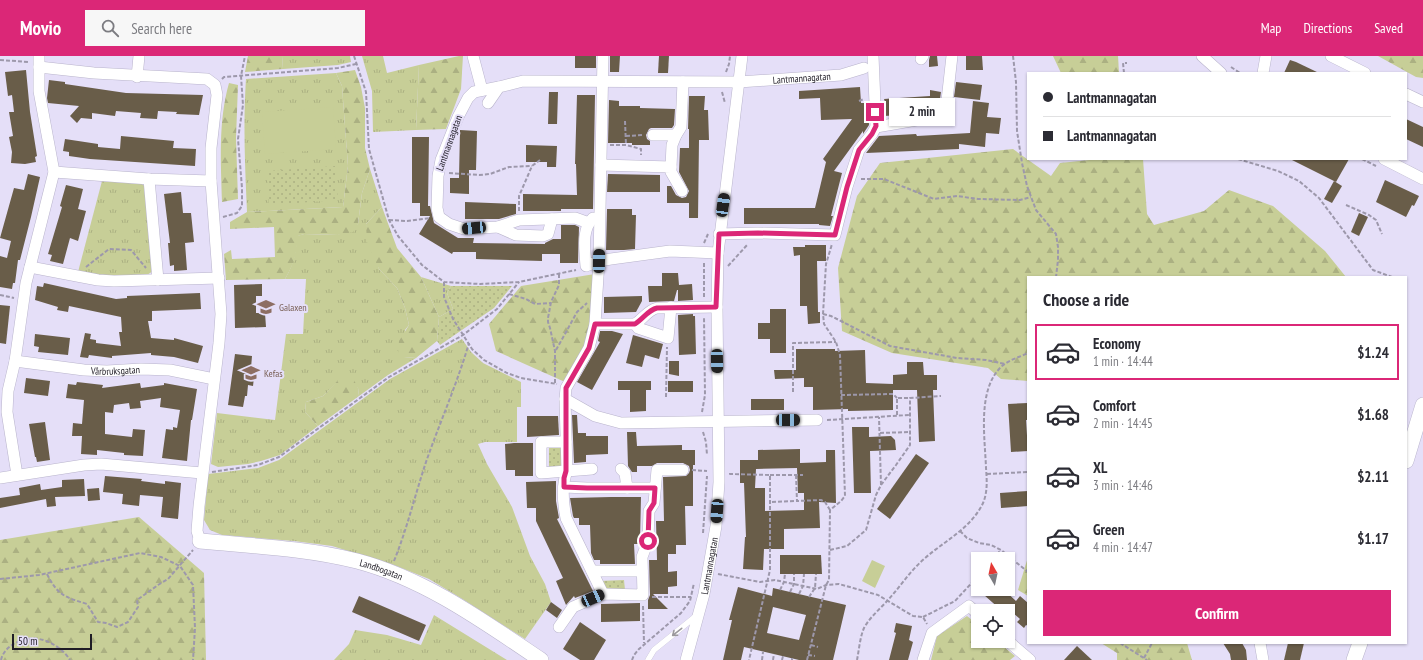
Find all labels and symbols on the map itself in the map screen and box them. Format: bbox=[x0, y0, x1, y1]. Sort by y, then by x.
street label: Lantmannagatan bbox=[772, 69, 831, 86]
callout: 2 min bbox=[889, 98, 955, 126]
route end bbox=[866, 103, 884, 121]
street label: Lantmannagatan bbox=[433, 114, 465, 172]
car bbox=[715, 192, 731, 218]
car bbox=[462, 221, 486, 235]
car bbox=[593, 249, 605, 273]
school or university icon: Galaxen bbox=[256, 297, 276, 317]
place label: Galaxen bbox=[279, 301, 307, 314]
car bbox=[711, 349, 723, 373]
street label: Vårbruksgatan bbox=[90, 363, 140, 378]
school or university icon: Kefas bbox=[241, 363, 261, 383]
place label: Kefas bbox=[264, 367, 283, 380]
car bbox=[776, 414, 800, 426]
car bbox=[710, 499, 724, 523]
route start bbox=[639, 532, 657, 550]
street label: Lantmannagatan bbox=[698, 536, 720, 595]
north arrow bbox=[971, 552, 1015, 596]
street label: Landbogatan bbox=[358, 556, 405, 583]
car bbox=[580, 588, 606, 608]
one-way arrow bbox=[671, 628, 682, 636]
scale bar bbox=[12, 632, 92, 651]

